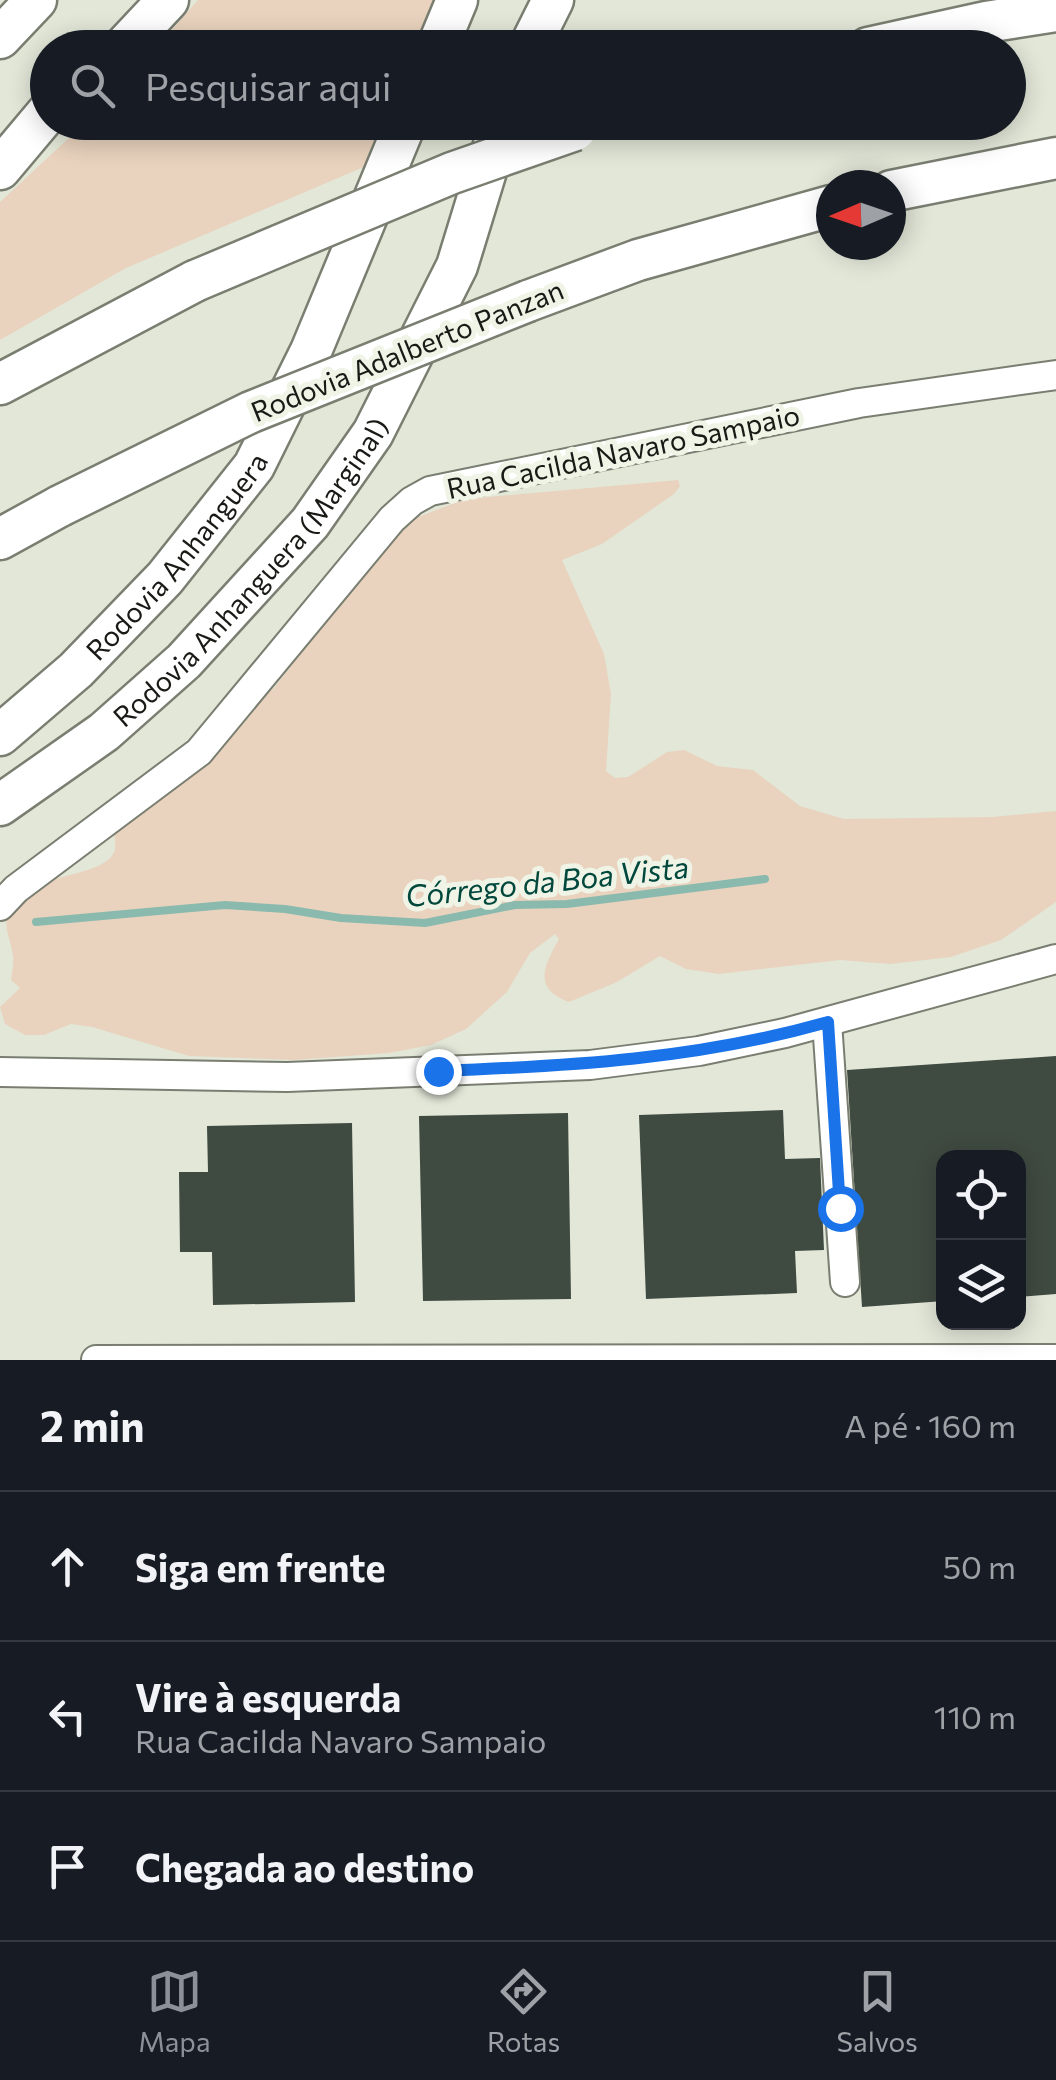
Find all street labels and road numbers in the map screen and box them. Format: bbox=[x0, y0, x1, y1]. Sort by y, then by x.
street label: Rodovia Adalberto Panzan bbox=[246, 272, 568, 428]
street label: Rua Cacilda Navaro Sampaio bbox=[443, 397, 803, 505]
street label: Rodovia Anhanguera (Marginal) bbox=[106, 412, 395, 733]
street label: Rodovia Anhanguera bbox=[78, 448, 275, 667]

